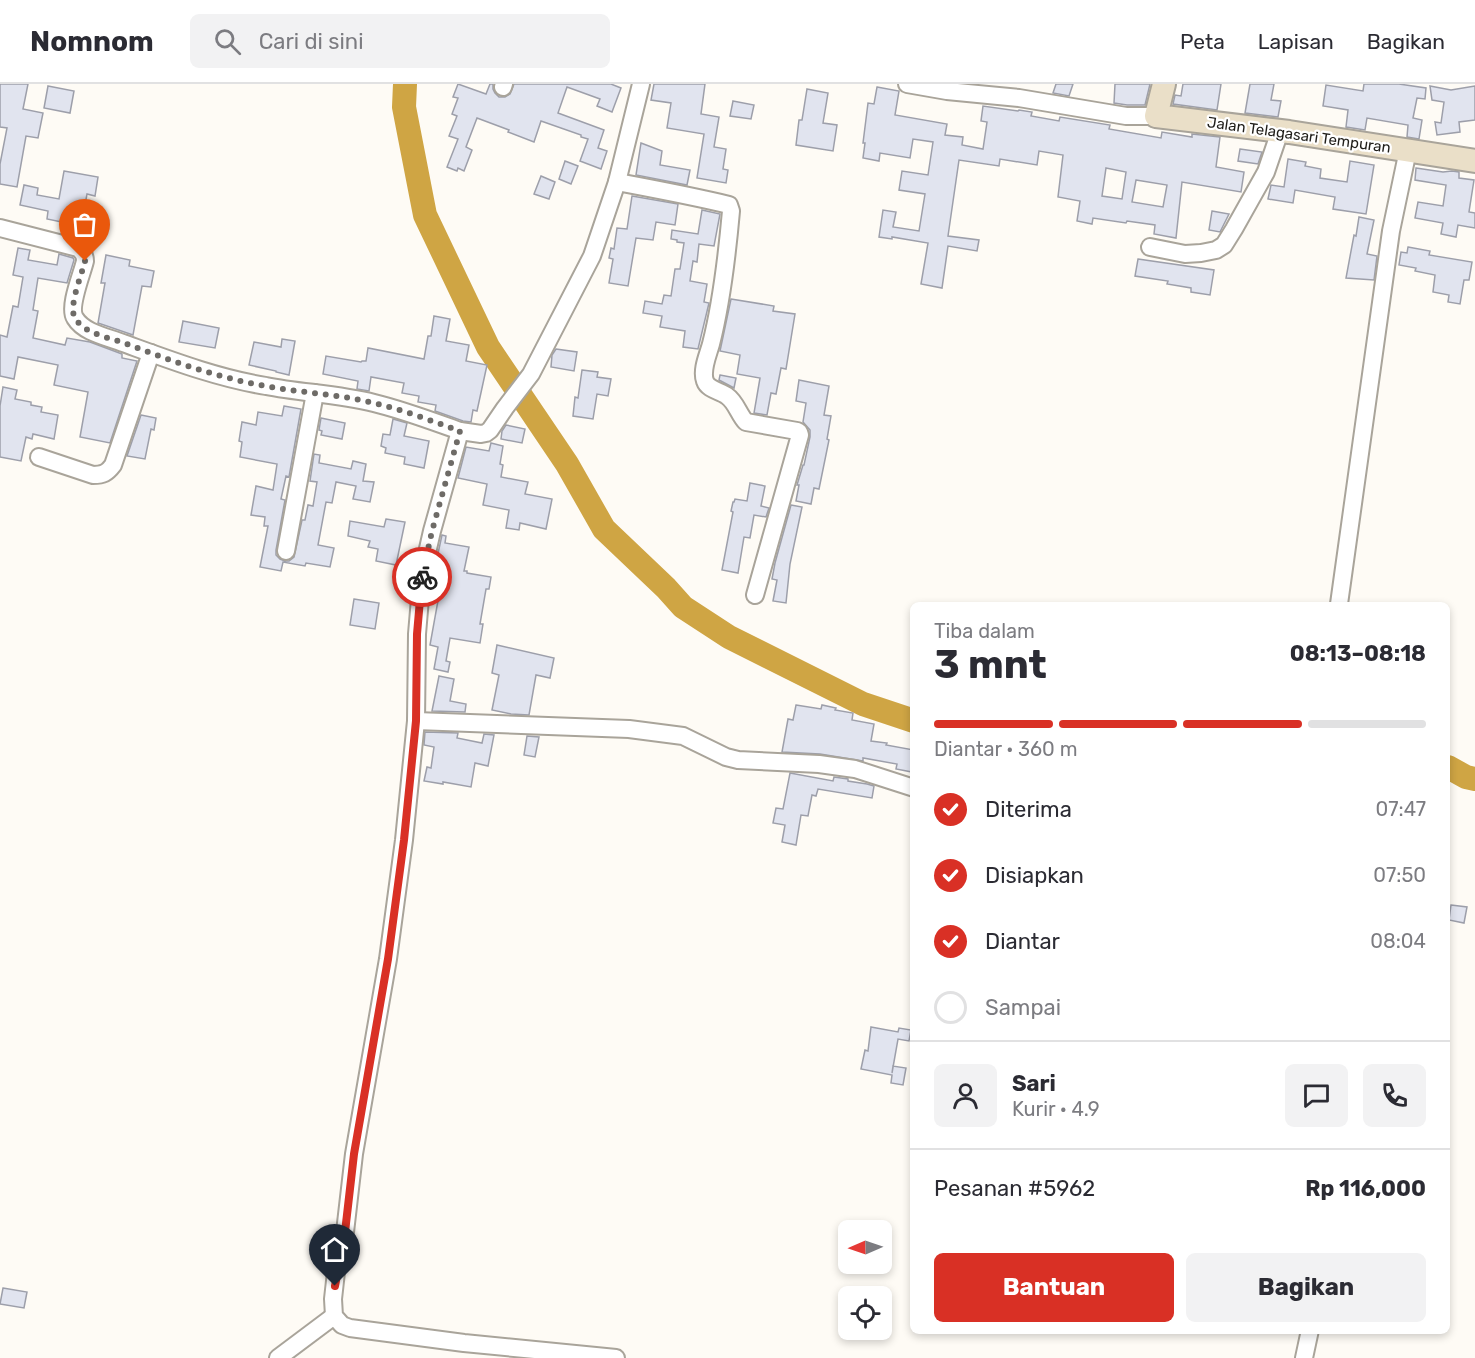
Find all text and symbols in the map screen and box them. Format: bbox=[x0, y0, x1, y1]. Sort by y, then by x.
search box bbox=[190, 14, 610, 68]
text: Nomnom bbox=[30, 25, 154, 58]
icon: search bbox=[211, 25, 244, 58]
text: Cari di sini bbox=[259, 28, 364, 55]
text: Peta bbox=[1180, 29, 1225, 54]
text: Lapisan bbox=[1258, 29, 1334, 54]
text: Bagikan bbox=[1367, 29, 1445, 54]
street label: Jalan Telagasari Tempuran bbox=[1206, 113, 1392, 157]
pin bbox=[59, 199, 110, 261]
icon: bag bbox=[68, 208, 101, 241]
courier bbox=[392, 547, 452, 607]
icon: bike bbox=[406, 561, 439, 594]
text: Tiba dalam bbox=[934, 619, 1035, 643]
text: 08:13–08:18 bbox=[1290, 640, 1426, 667]
text: 3 mnt bbox=[934, 642, 1047, 688]
text: Diantar · 360 m bbox=[934, 737, 1078, 761]
icon: check bbox=[934, 793, 967, 826]
text: Diterima bbox=[985, 796, 1072, 823]
text: 07:47 bbox=[1376, 797, 1426, 821]
icon: check bbox=[934, 859, 967, 892]
text: Disiapkan bbox=[985, 862, 1084, 889]
text: 07:50 bbox=[1373, 863, 1426, 887]
icon: check bbox=[934, 925, 967, 958]
text: Diantar bbox=[985, 928, 1060, 955]
text: 08:04 bbox=[1370, 929, 1426, 953]
text: Sampai bbox=[985, 994, 1061, 1021]
button: person bbox=[934, 1064, 997, 1127]
button: chat bbox=[1285, 1064, 1348, 1127]
button: phone bbox=[1363, 1064, 1426, 1127]
text: Sari bbox=[1012, 1070, 1056, 1097]
text: Kurir · 4.9 bbox=[1012, 1097, 1100, 1121]
text: Pesanan #5962 bbox=[934, 1175, 1095, 1202]
text: Rp 116,000 bbox=[1305, 1175, 1426, 1202]
north arrow bbox=[838, 1220, 892, 1274]
map controls bbox=[838, 1220, 892, 1340]
pin bbox=[309, 1224, 360, 1286]
icon: home bbox=[318, 1233, 351, 1266]
button: Bantuan bbox=[934, 1253, 1174, 1322]
button: Bagikan bbox=[1186, 1253, 1426, 1322]
button: locate bbox=[838, 1286, 892, 1340]

